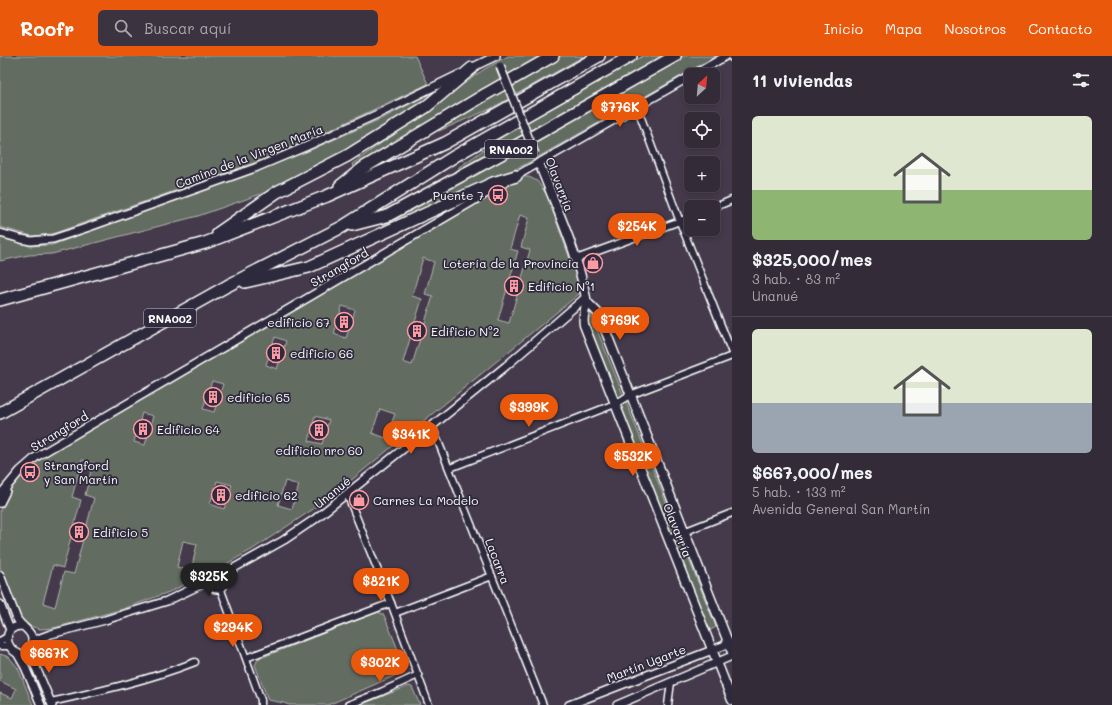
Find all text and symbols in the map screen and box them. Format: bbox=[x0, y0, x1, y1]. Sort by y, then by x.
search box bbox=[98, 10, 378, 46]
text: Roofr bbox=[20, 16, 74, 41]
icon: search bbox=[112, 17, 134, 39]
text: Buscar aquí bbox=[144, 18, 231, 38]
text: Inicio bbox=[824, 19, 863, 38]
text: Mapa bbox=[885, 19, 922, 38]
text: Nosotros bbox=[944, 19, 1006, 38]
text: Contacto bbox=[1028, 19, 1092, 38]
north arrow bbox=[684, 68, 720, 104]
map controls bbox=[684, 68, 720, 236]
text: 11 viviendas bbox=[752, 69, 853, 91]
icon: filters bbox=[1070, 69, 1092, 91]
pin: $776K bbox=[592, 94, 648, 128]
text: $776K bbox=[601, 98, 639, 115]
button: locate bbox=[684, 112, 720, 148]
street label: Camino de la Virgen María bbox=[173, 120, 325, 192]
road number: RNA002 bbox=[485, 140, 537, 158]
icon: home bbox=[886, 142, 958, 214]
street label: Olavarría bbox=[542, 154, 578, 214]
button: + bbox=[684, 156, 720, 192]
bus stop icon: Puente 7 bbox=[487, 184, 509, 206]
place label: Puente 7 bbox=[433, 187, 484, 203]
button: − bbox=[684, 200, 720, 236]
pin: $254K bbox=[609, 213, 665, 247]
text: $254K bbox=[617, 217, 657, 234]
street label: Strangford bbox=[307, 244, 371, 290]
text: $325,000/mes bbox=[752, 248, 872, 270]
shop icon: Lotería de la Provincia bbox=[582, 252, 604, 274]
place label: Lotería de la Provincia bbox=[443, 255, 579, 271]
text: 3 hab. · 83 m² bbox=[752, 270, 840, 287]
building icon: Edificio N°1 bbox=[503, 275, 525, 297]
place label: Edificio N°1 bbox=[528, 278, 595, 294]
text: Unanué bbox=[752, 287, 798, 304]
pin: $769K bbox=[592, 307, 648, 341]
road number: RNA002 bbox=[144, 309, 196, 327]
building icon: edificio 67 bbox=[333, 311, 355, 333]
text: $769K bbox=[600, 311, 640, 328]
place label: edificio 67 bbox=[267, 314, 330, 330]
building icon: Edificio N°2 bbox=[406, 320, 428, 342]
place label: Edificio N°2 bbox=[431, 323, 499, 339]
building icon: edificio 66 bbox=[265, 342, 287, 364]
place label: edificio 66 bbox=[290, 345, 353, 361]
icon: home bbox=[886, 355, 958, 427]
building icon: edificio 65 bbox=[202, 386, 224, 408]
place label: edificio 65 bbox=[227, 389, 290, 405]
pin: $399K bbox=[501, 394, 557, 428]
text: $399K bbox=[509, 398, 549, 415]
street label: Strangford bbox=[27, 407, 91, 454]
building icon: Edificio 64 bbox=[132, 418, 154, 440]
building icon: edificio nro 60 bbox=[308, 419, 330, 441]
place label: Edificio 64 bbox=[157, 421, 219, 437]
pin: $341K bbox=[383, 421, 439, 455]
text: $341K bbox=[392, 425, 430, 442]
place label: edificio nro 60 bbox=[275, 442, 363, 458]
pin: $532K bbox=[605, 443, 661, 477]
text: $532K bbox=[613, 447, 653, 464]
place label: Strangford y San Martín bbox=[44, 457, 118, 487]
bus stop icon: Strangford y San Martín bbox=[19, 461, 41, 483]
text: $667,000/mes bbox=[752, 461, 873, 483]
street label: Unanué bbox=[310, 472, 354, 512]
text: 5 hab. · 133 m² bbox=[752, 483, 846, 500]
building icon: edificio 62 bbox=[210, 484, 232, 506]
place label: edificio 62 bbox=[235, 487, 298, 503]
shop icon: Carnes La Modelo bbox=[348, 489, 370, 511]
place label: Carnes La Modelo bbox=[373, 492, 478, 508]
text: Avenida General San Martín bbox=[752, 500, 930, 517]
street label: Olavarría bbox=[660, 501, 696, 559]
building icon: Edificio 5 bbox=[68, 521, 90, 543]
place label: Edificio 5 bbox=[93, 524, 148, 540]
street label: Lacarra bbox=[482, 536, 514, 586]
pin: $325K bbox=[181, 563, 237, 597]
text: $325K bbox=[189, 567, 229, 584]
pin: $821K bbox=[353, 568, 409, 602]
text: $821K bbox=[362, 572, 400, 589]
pin: $294K bbox=[205, 614, 261, 648]
text: $294K bbox=[213, 618, 253, 635]
pin: $667K bbox=[21, 640, 77, 674]
street label: Martín Ugarte bbox=[604, 641, 688, 685]
text: $667K bbox=[29, 644, 69, 661]
pin: $302K bbox=[352, 649, 408, 683]
text: $302K bbox=[360, 653, 400, 670]

